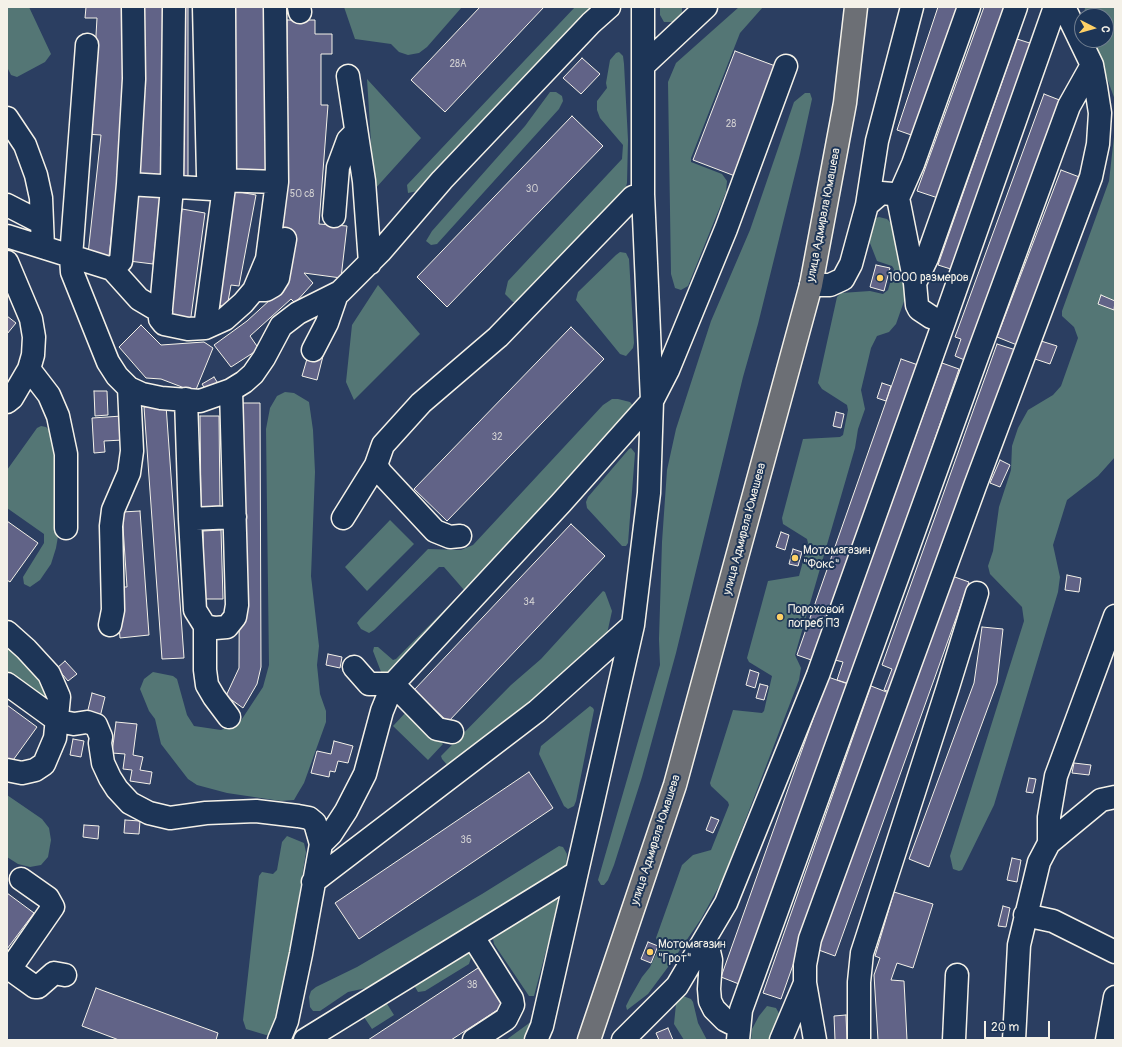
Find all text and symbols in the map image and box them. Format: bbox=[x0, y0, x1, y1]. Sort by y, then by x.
north arrow bbox=[1074, 8, 1114, 48]
text: С bbox=[1099, 25, 1112, 33]
house number: 28А bbox=[449, 58, 467, 70]
house number: 28 bbox=[726, 118, 736, 130]
street label: улица Адмирала Юмашева bbox=[804, 147, 844, 283]
house number: 30 bbox=[526, 183, 538, 195]
house number: 50 с8 bbox=[290, 188, 314, 200]
place label: 1000 размеров bbox=[888, 271, 969, 285]
marker: 1000 размеров bbox=[875, 273, 885, 283]
house number: 32 bbox=[491, 431, 503, 443]
street label: улица Адмирала Юмашева bbox=[720, 461, 770, 597]
place label: Мотомагазин "Фокс" bbox=[803, 544, 871, 572]
marker: Мотомагазин "Фокс" bbox=[790, 553, 800, 563]
house number: 34 bbox=[523, 596, 535, 608]
place label: Пороховой погреб П3 bbox=[788, 603, 844, 631]
marker: Пороховой погреб П3 bbox=[775, 612, 785, 622]
street label: улица Адмирала Юмашева bbox=[628, 773, 684, 907]
house number: 36 bbox=[460, 834, 472, 846]
place label: Мотомагазин "Грот" bbox=[658, 938, 726, 966]
marker: Мотомагазин "Грот" bbox=[645, 947, 655, 957]
house number: 38 bbox=[467, 979, 477, 991]
scale bar bbox=[986, 1013, 1052, 1039]
text: 20 m bbox=[991, 1020, 1019, 1035]

